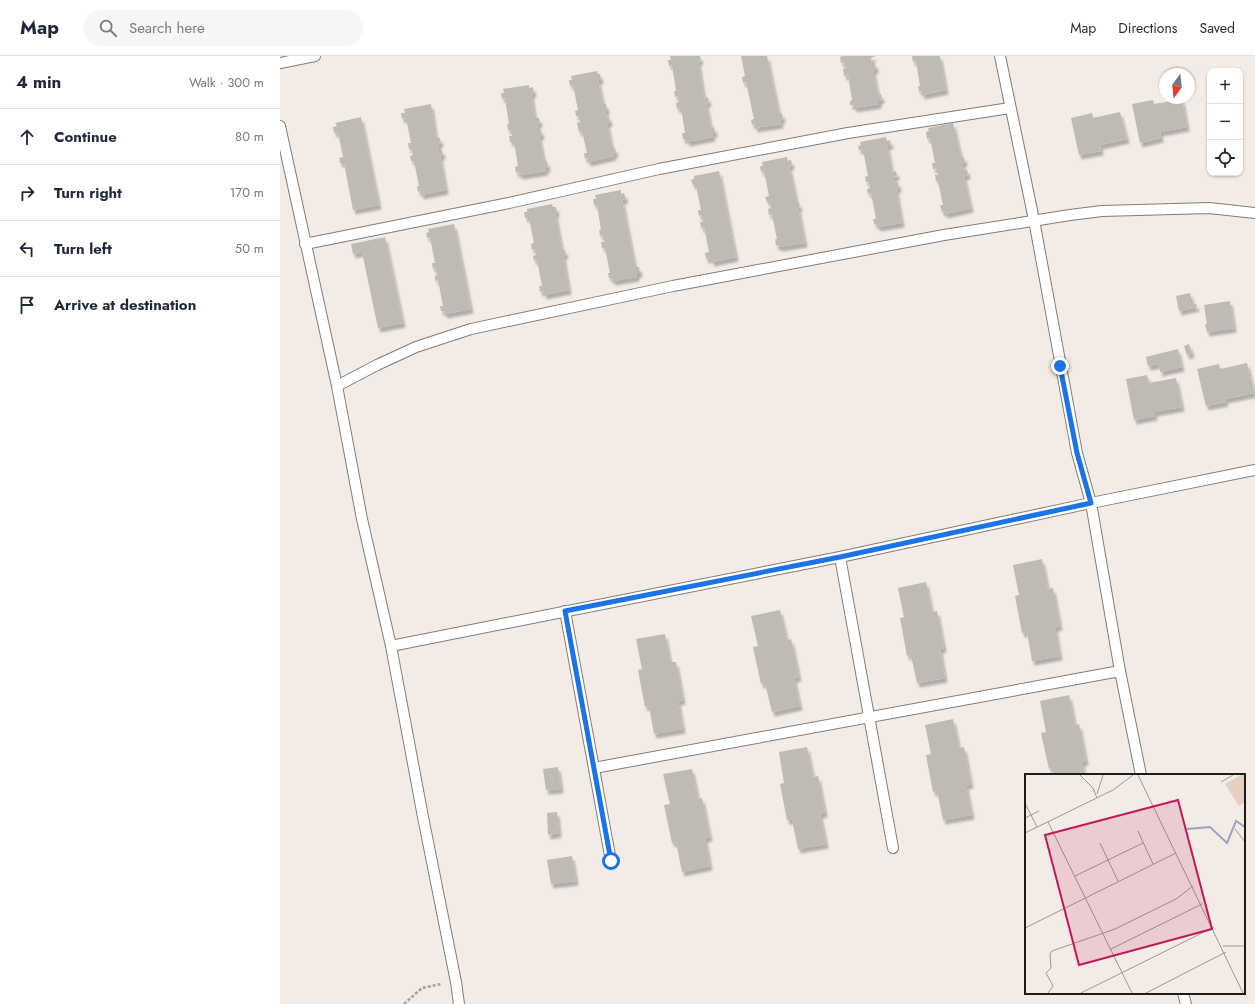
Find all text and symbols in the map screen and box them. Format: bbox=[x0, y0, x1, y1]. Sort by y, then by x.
search box bbox=[83, 10, 363, 46]
text: Map bbox=[20, 14, 59, 41]
icon: search bbox=[97, 17, 119, 39]
text: Search here bbox=[129, 17, 205, 39]
text: Map bbox=[1070, 18, 1096, 38]
text: Directions bbox=[1118, 18, 1178, 38]
text: Saved bbox=[1200, 18, 1235, 38]
north arrow bbox=[1159, 68, 1195, 104]
map controls bbox=[1207, 68, 1243, 176]
button: + bbox=[1207, 68, 1243, 104]
text: 4 min bbox=[16, 70, 61, 94]
text: Walk · 300 m bbox=[189, 73, 264, 92]
button: − bbox=[1207, 104, 1243, 140]
icon: ahead bbox=[16, 126, 38, 148]
text: Continue bbox=[54, 126, 117, 148]
text: 80 m bbox=[235, 127, 264, 146]
button: locate bbox=[1207, 140, 1243, 176]
icon: right bbox=[16, 182, 38, 204]
text: Turn right bbox=[54, 182, 122, 204]
text: 170 m bbox=[229, 183, 264, 202]
icon: left bbox=[16, 238, 38, 260]
text: Turn left bbox=[54, 238, 112, 260]
text: 50 m bbox=[235, 239, 264, 258]
icon: arrive bbox=[16, 294, 38, 316]
text: Arrive at destination bbox=[54, 294, 196, 316]
route end bbox=[1051, 357, 1069, 375]
inset map bbox=[1025, 774, 1245, 994]
route start bbox=[602, 852, 620, 870]

